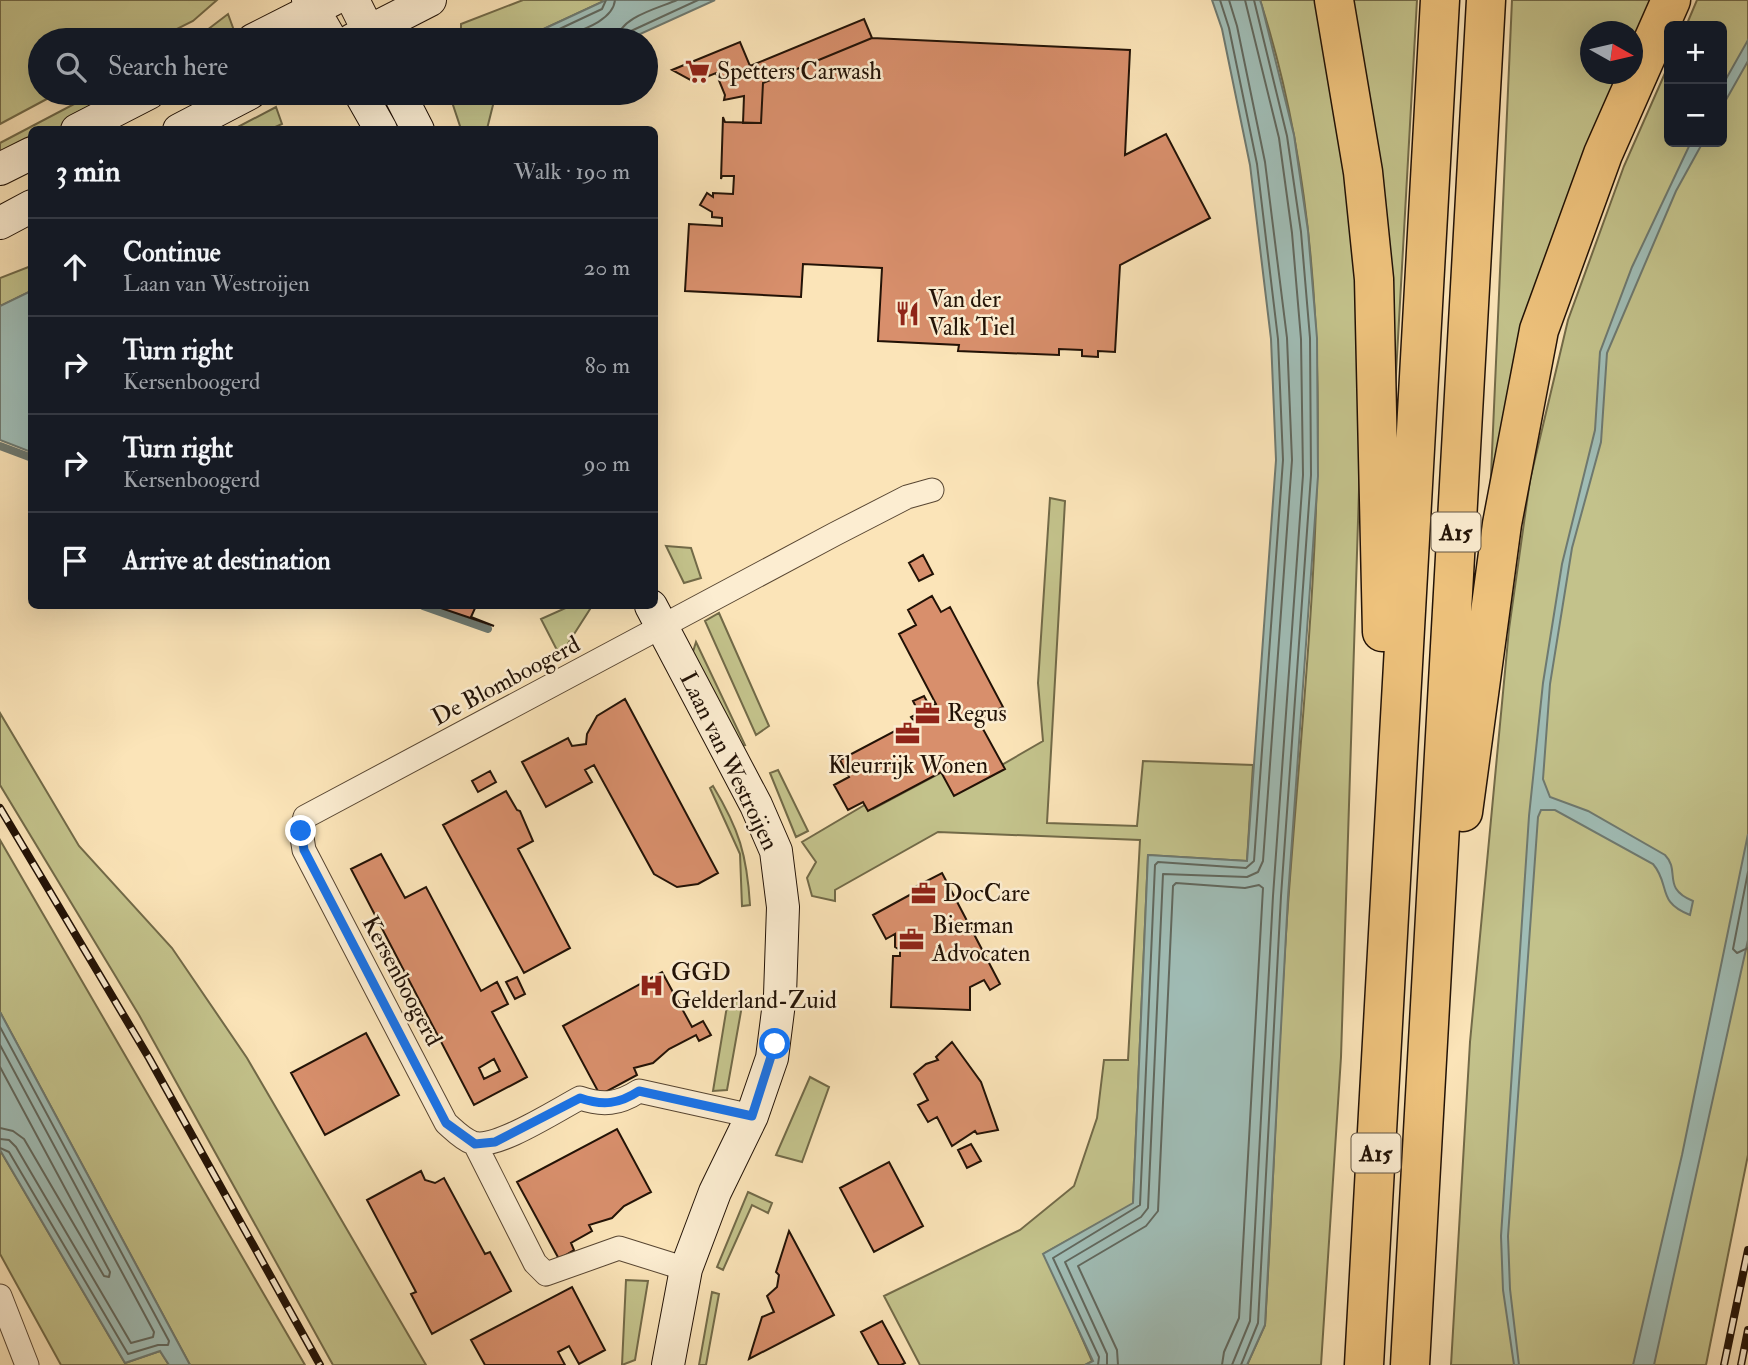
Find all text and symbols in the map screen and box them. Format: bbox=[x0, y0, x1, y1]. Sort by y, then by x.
north arrow bbox=[1580, 21, 1643, 84]
map controls bbox=[1664, 21, 1727, 147]
button: + bbox=[1664, 21, 1727, 84]
search box bbox=[28, 28, 658, 105]
icon: search bbox=[52, 48, 90, 86]
text: Search here bbox=[108, 51, 228, 83]
place label: Spetters Carwash bbox=[717, 56, 882, 87]
supermarket icon: Spetters Carwash bbox=[683, 57, 711, 85]
button: − bbox=[1664, 84, 1727, 147]
text: 3 min bbox=[56, 153, 121, 190]
text: Walk · 190 m bbox=[514, 157, 630, 186]
text: Continue bbox=[123, 237, 221, 269]
icon: ahead bbox=[56, 248, 94, 286]
text: 20 m bbox=[584, 253, 630, 282]
text: Laan van Westroijen bbox=[123, 269, 310, 298]
place label: Van der Valk Tiel bbox=[928, 284, 1016, 343]
restaurant icon: Van der Valk Tiel bbox=[894, 299, 922, 327]
text: Turn right bbox=[123, 335, 233, 367]
icon: right bbox=[56, 346, 94, 384]
text: 80 m bbox=[585, 351, 630, 380]
text: Kersenboogerd bbox=[123, 367, 260, 396]
text: Turn right bbox=[123, 433, 233, 465]
icon: right bbox=[56, 444, 94, 482]
text: 90 m bbox=[584, 449, 630, 478]
text: Kersenboogerd bbox=[123, 465, 260, 494]
road number: A15 bbox=[1432, 512, 1480, 552]
icon: arrive bbox=[56, 542, 94, 580]
text: Arrive at destination bbox=[123, 545, 331, 577]
street label: De Blomboogerd bbox=[426, 629, 586, 733]
street label: Laan van Westroijen bbox=[672, 667, 786, 855]
place label: Regus bbox=[947, 698, 1007, 729]
office icon: Regus bbox=[913, 699, 941, 727]
office icon: Kleurrijk Wonen bbox=[894, 720, 922, 748]
place label: Kleurrijk Wonen bbox=[828, 750, 988, 781]
route end bbox=[285, 815, 316, 846]
place label: DocCare bbox=[943, 878, 1030, 909]
office icon: DocCare bbox=[909, 879, 937, 907]
street label: Kersenboogerd bbox=[355, 910, 449, 1052]
place label: Bierman Advocaten bbox=[931, 910, 1031, 969]
office icon: Bierman Advocaten bbox=[898, 925, 926, 953]
place label: GGD Gelderland-Zuid bbox=[671, 957, 837, 1016]
hospital icon: GGD Gelderland-Zuid bbox=[637, 972, 665, 1000]
route start bbox=[759, 1028, 790, 1059]
road number: A15 bbox=[1352, 1134, 1400, 1172]

